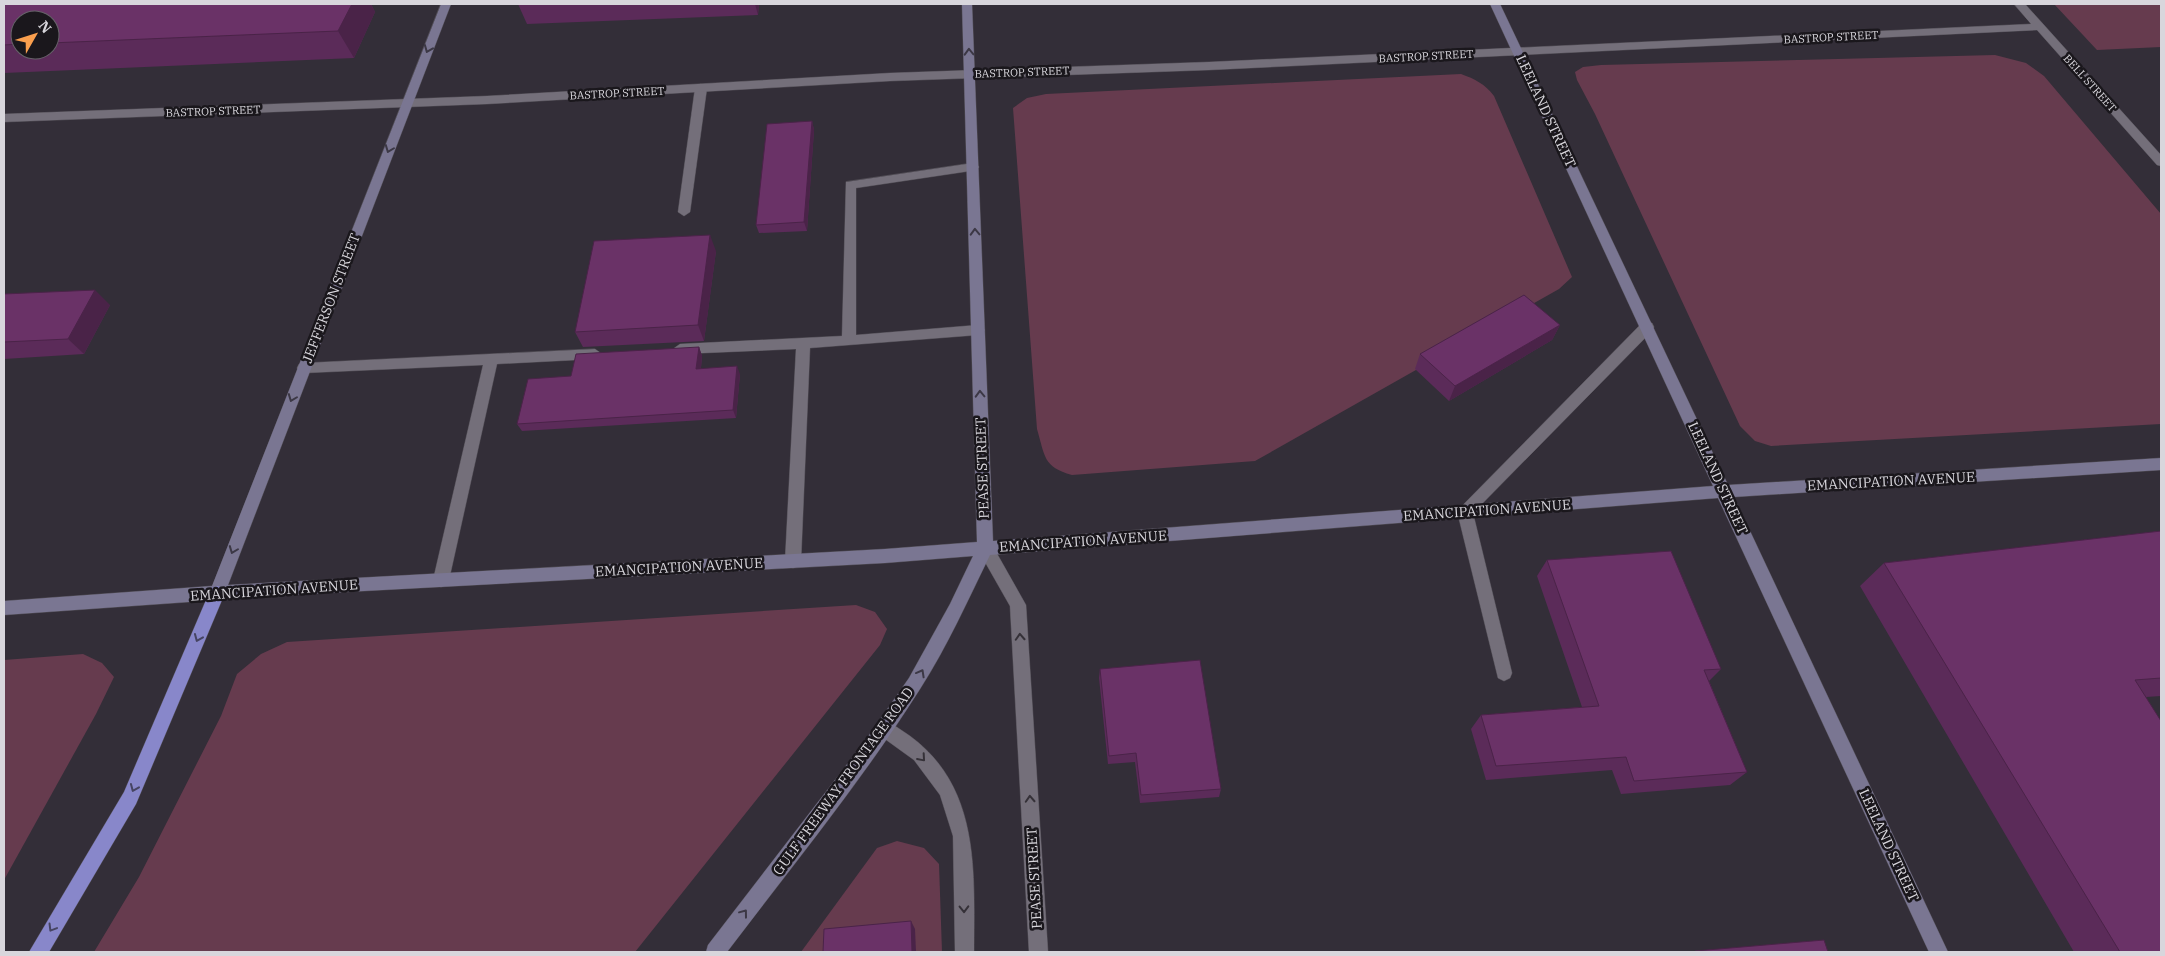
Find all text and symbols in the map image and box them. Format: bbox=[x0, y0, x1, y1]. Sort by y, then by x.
north arrow bbox=[10, 10, 60, 60]
text: N bbox=[35, 17, 56, 37]
street label: BASTROP STREET bbox=[1783, 28, 1879, 46]
one-way arrow bbox=[424, 44, 434, 53]
street label: BASTROP STREET bbox=[1378, 47, 1474, 65]
one-way arrow bbox=[964, 48, 974, 56]
street label: BELL STREET bbox=[2061, 51, 2119, 115]
street label: LEELAND STREET bbox=[1512, 52, 1580, 170]
street label: BASTROP STREET bbox=[974, 63, 1070, 81]
street label: BASTROP STREET bbox=[569, 84, 665, 102]
street label: BASTROP STREET bbox=[165, 102, 261, 120]
one-way arrow bbox=[385, 144, 395, 153]
one-way arrow bbox=[970, 228, 980, 236]
street label: JEFFERSON STREET bbox=[298, 231, 364, 365]
one-way arrow bbox=[975, 390, 985, 398]
one-way arrow bbox=[288, 393, 298, 402]
street label: PEASE STREET bbox=[971, 417, 993, 519]
street label: LEELAND STREET bbox=[1684, 419, 1752, 537]
street label: EMANCIPATION AVENUE bbox=[1807, 468, 1975, 494]
street label: EMANCIPATION AVENUE bbox=[1403, 495, 1571, 525]
street label: EMANCIPATION AVENUE bbox=[999, 526, 1167, 556]
one-way arrow bbox=[229, 545, 239, 553]
street label: EMANCIPATION AVENUE bbox=[595, 554, 763, 580]
street label: EMANCIPATION AVENUE bbox=[190, 575, 358, 605]
one-way arrow bbox=[1015, 632, 1026, 640]
one-way arrow bbox=[193, 633, 204, 642]
one-way arrow bbox=[914, 669, 924, 678]
street label: GULF FREEWAY FRONTAGE ROAD bbox=[769, 683, 917, 879]
one-way arrow bbox=[917, 752, 926, 761]
one-way arrow bbox=[130, 783, 141, 792]
street label: LEELAND STREET bbox=[1855, 786, 1923, 904]
one-way arrow bbox=[1024, 795, 1035, 803]
street label: PEASE STREET bbox=[1022, 827, 1046, 929]
one-way arrow bbox=[959, 906, 969, 914]
one-way arrow bbox=[739, 910, 748, 919]
one-way arrow bbox=[49, 922, 59, 931]

